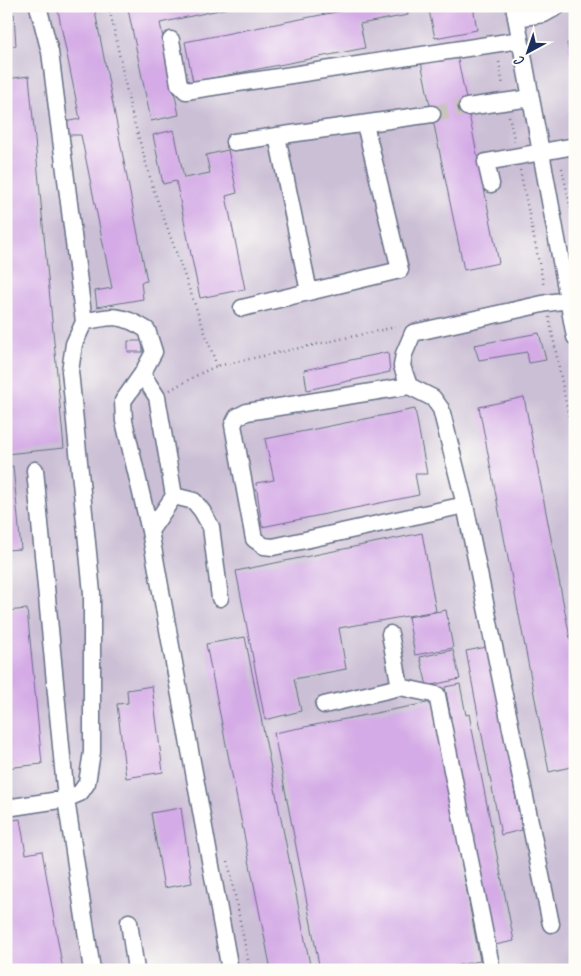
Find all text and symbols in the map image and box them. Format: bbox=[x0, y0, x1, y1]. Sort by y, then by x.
north arrow bbox=[504, 28, 554, 78]
text: С bbox=[510, 51, 528, 70]

